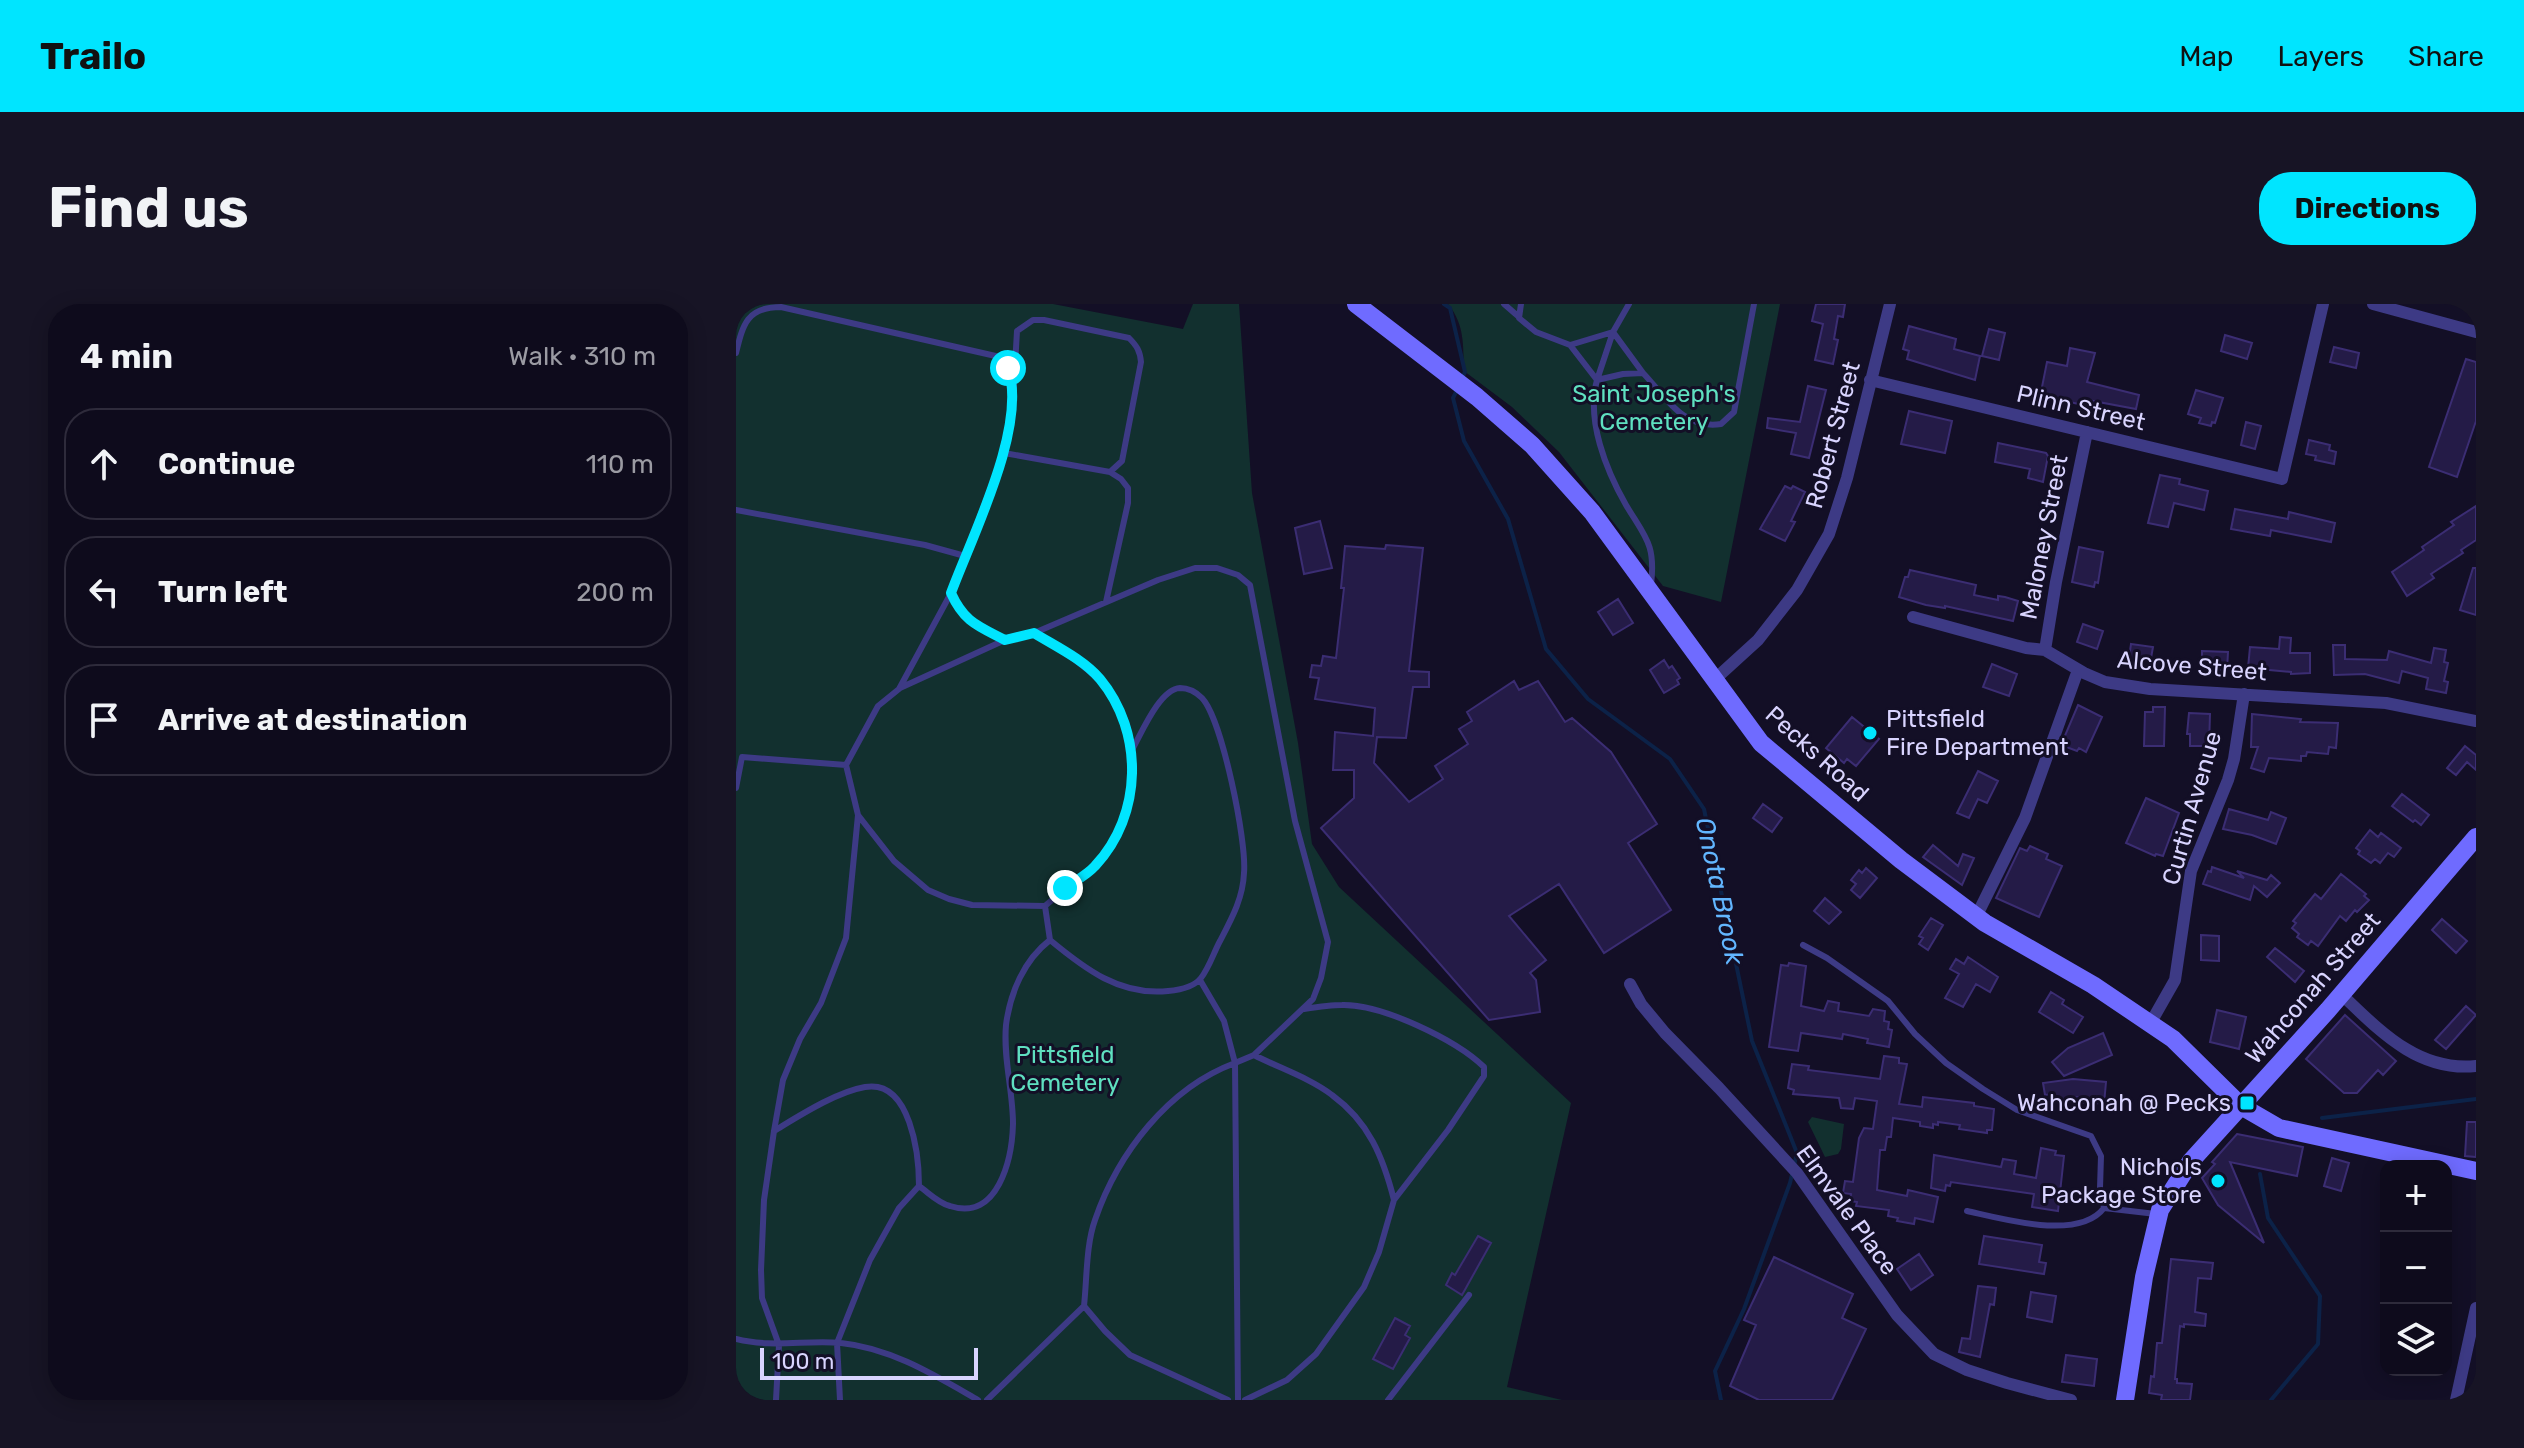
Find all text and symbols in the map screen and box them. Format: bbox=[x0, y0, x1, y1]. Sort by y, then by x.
text: Trailo bbox=[40, 33, 146, 79]
text: Map bbox=[2179, 40, 2234, 73]
text: Layers bbox=[2278, 40, 2364, 73]
text: Share bbox=[2408, 40, 2484, 73]
button: Directions bbox=[2259, 172, 2476, 245]
text: Find us bbox=[48, 175, 249, 241]
text: 4 min bbox=[80, 336, 173, 377]
text: Walk · 310 m bbox=[508, 341, 656, 372]
route start bbox=[990, 350, 1026, 386]
street label: Robert Street bbox=[1800, 359, 1866, 511]
park label: Saint Joseph's Cemetery bbox=[1572, 380, 1736, 436]
street label: Plinn Street bbox=[2014, 380, 2148, 436]
icon: ahead bbox=[82, 442, 126, 486]
text: Continue bbox=[158, 446, 295, 482]
text: 110 m bbox=[586, 449, 654, 480]
street label: Maloney Street bbox=[2014, 452, 2074, 622]
icon: left bbox=[82, 570, 126, 614]
text: Turn left bbox=[158, 574, 288, 610]
text: 200 m bbox=[576, 577, 654, 608]
street label: Alcove Street bbox=[2116, 646, 2268, 686]
icon: arrive bbox=[82, 698, 126, 742]
street label: Pecks Road bbox=[1760, 700, 1874, 808]
text: Arrive at destination bbox=[158, 702, 468, 738]
place label: Pittsfield Fire Department bbox=[1886, 705, 2069, 761]
marker: Pittsfield Fire Department bbox=[1861, 724, 1879, 742]
street label: Curtin Avenue bbox=[2157, 728, 2227, 888]
water label: Onota Brook bbox=[1689, 814, 1750, 968]
route end bbox=[1047, 870, 1083, 906]
street label: Wahconah Street bbox=[2240, 907, 2386, 1069]
park label: Pittsfield Cemetery bbox=[1010, 1041, 1120, 1097]
place label: Wahconah @ Pecks bbox=[2017, 1089, 2231, 1117]
marker: Wahconah @ Pecks bbox=[2238, 1094, 2256, 1112]
street label: Elmvale Place bbox=[1790, 1140, 1904, 1280]
place label: Nichols Package Store bbox=[2041, 1153, 2202, 1209]
map controls bbox=[2380, 1160, 2452, 1376]
button: + bbox=[2380, 1160, 2452, 1232]
marker: Nichols Package Store bbox=[2209, 1172, 2227, 1190]
button: − bbox=[2380, 1232, 2452, 1304]
button: layers bbox=[2380, 1304, 2452, 1376]
scale bar bbox=[760, 1344, 978, 1380]
text: 100 m bbox=[772, 1348, 834, 1375]

